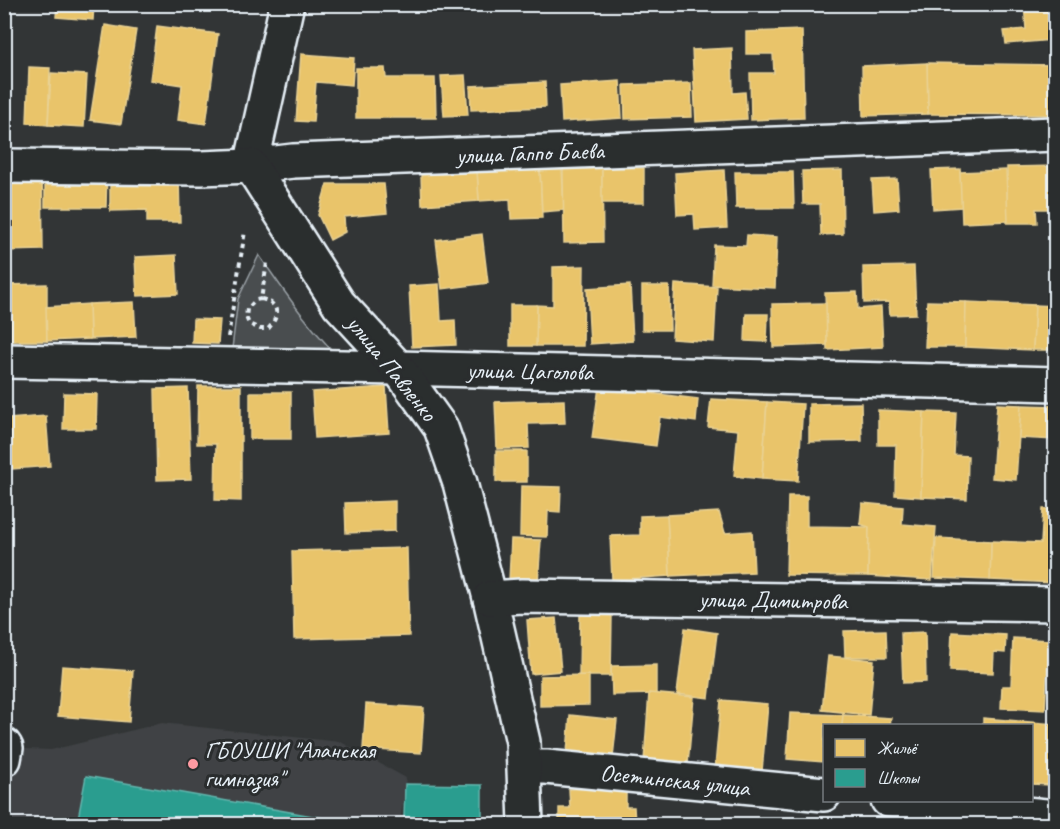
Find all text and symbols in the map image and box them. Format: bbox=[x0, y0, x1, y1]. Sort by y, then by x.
street label: улица Гаппо Баева bbox=[454, 135, 606, 171]
street label: улица Павленко bbox=[339, 308, 445, 428]
street label: улица Цаголова bbox=[465, 355, 595, 387]
street label: улица Димитрова bbox=[697, 584, 849, 616]
legend bbox=[823, 724, 1033, 802]
place label: ГБОУШИ "Аланская гимназия" bbox=[205, 735, 377, 794]
text: Жильё bbox=[877, 737, 919, 759]
marker: ГБОУШИ "Аланская гимназия" bbox=[186, 757, 200, 771]
street label: Осетинская улица bbox=[599, 757, 753, 803]
text: Школы bbox=[877, 767, 921, 789]

